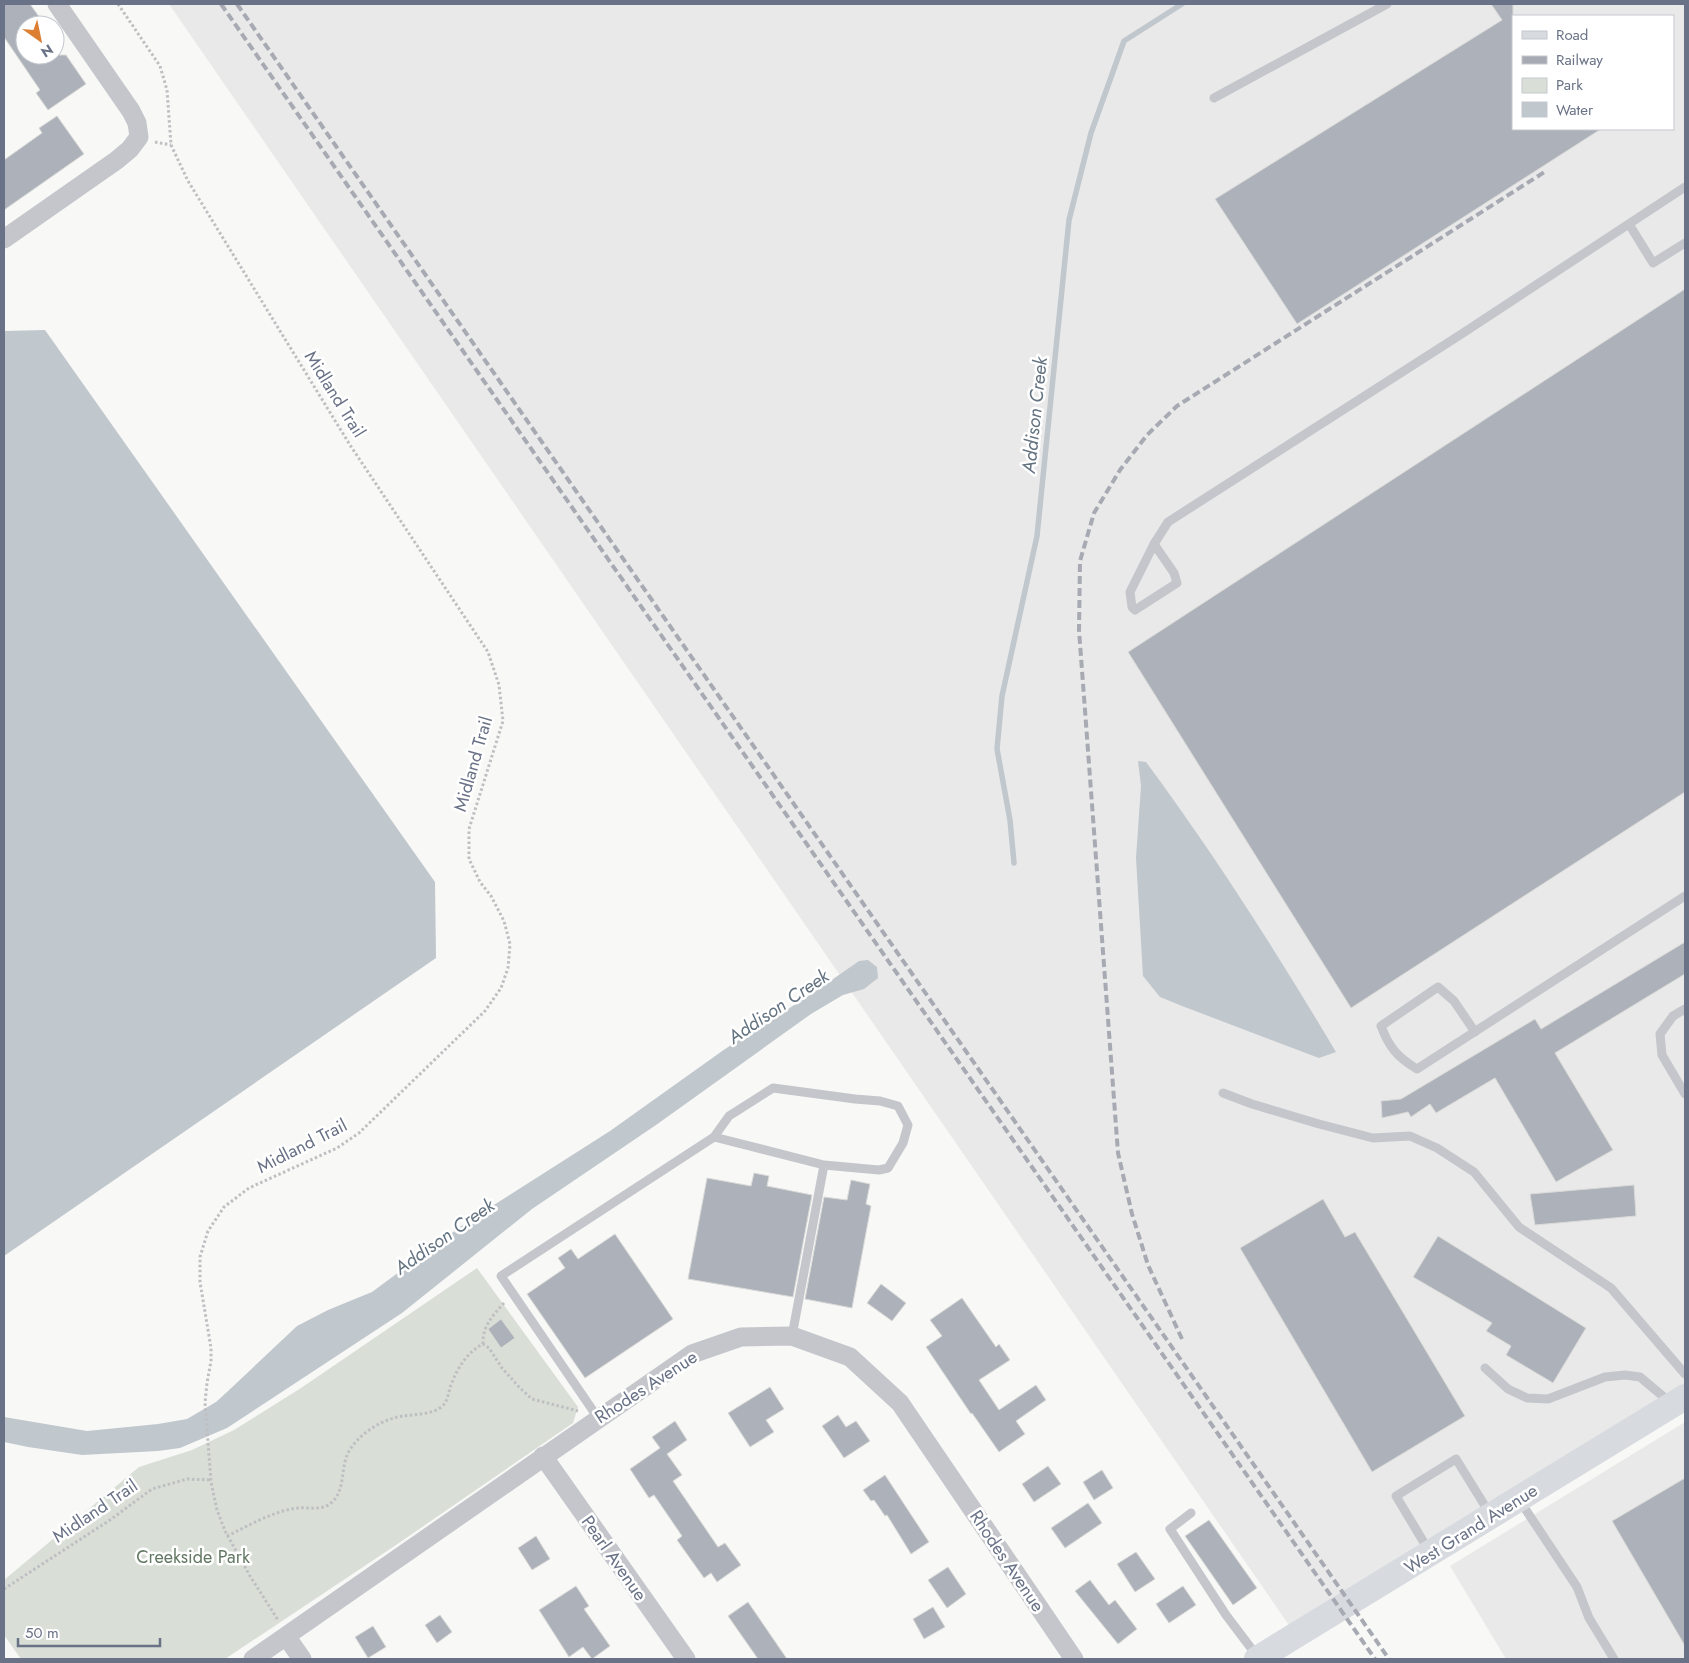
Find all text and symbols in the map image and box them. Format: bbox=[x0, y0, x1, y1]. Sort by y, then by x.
north arrow bbox=[15, 15, 65, 65]
legend bbox=[1512, 15, 1674, 130]
text: Road bbox=[1556, 24, 1588, 46]
text: N bbox=[37, 39, 57, 62]
text: Railway bbox=[1556, 49, 1603, 71]
text: Park bbox=[1556, 74, 1583, 96]
text: Water bbox=[1556, 99, 1594, 121]
street label: Midland Trail bbox=[298, 346, 372, 442]
water label: Addison Creek bbox=[1015, 355, 1054, 475]
street label: Midland Trail bbox=[447, 713, 499, 815]
water label: Addison Creek bbox=[722, 962, 835, 1051]
street label: Midland Trail bbox=[252, 1112, 352, 1180]
water label: Addison Creek bbox=[388, 1191, 501, 1281]
street label: Rhodes Avenue bbox=[590, 1344, 702, 1430]
street label: Midland Trail bbox=[47, 1473, 143, 1549]
street label: West Grand Avenue bbox=[1399, 1478, 1543, 1580]
street label: Rhodes Avenue bbox=[963, 1505, 1051, 1617]
street label: Pearl Avenue bbox=[575, 1510, 653, 1606]
park label: Creekside Park bbox=[136, 1544, 250, 1570]
scale bar bbox=[18, 1616, 160, 1648]
text: 50 m bbox=[25, 1622, 59, 1644]

